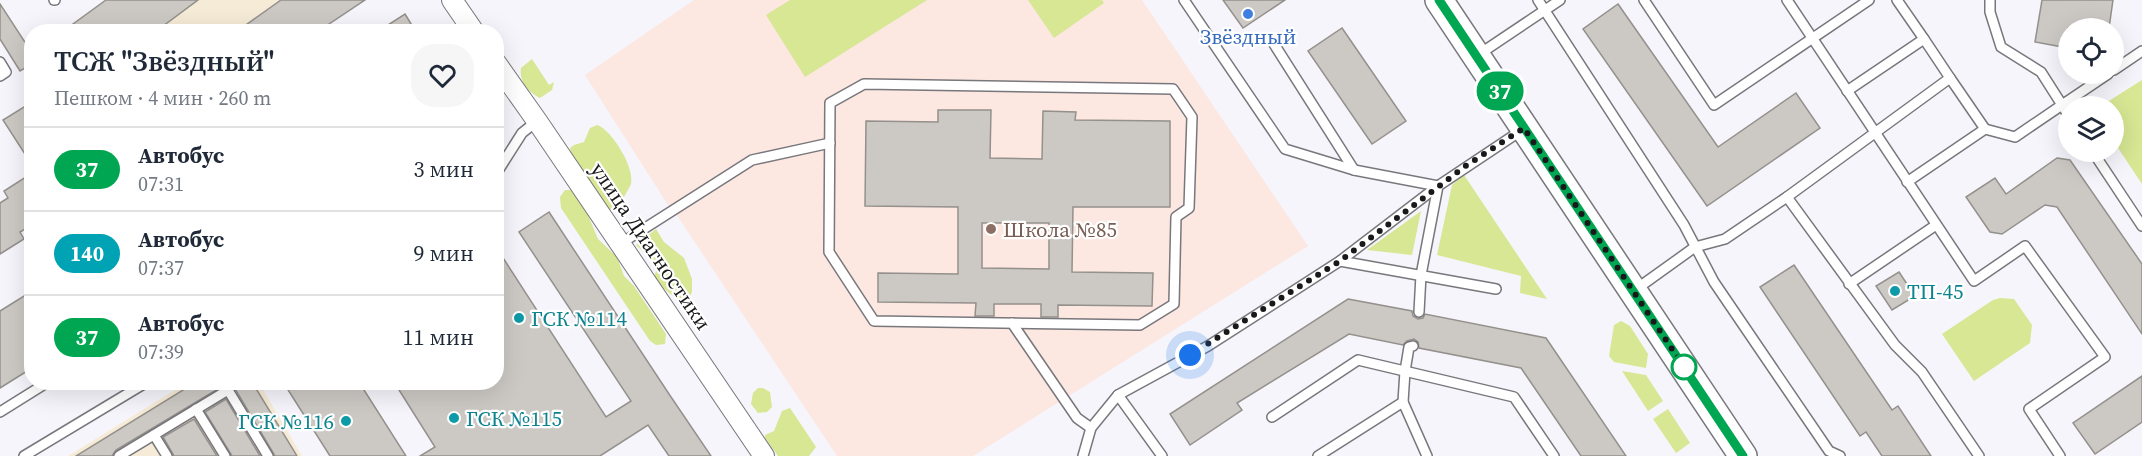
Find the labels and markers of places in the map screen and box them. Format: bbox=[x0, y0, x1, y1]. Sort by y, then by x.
marker: Звёздный bbox=[1241, 7, 1255, 21]
place label: Звёздный bbox=[1200, 22, 1296, 51]
place label: Школа №85 bbox=[1003, 215, 1117, 244]
marker: Школа №85 bbox=[984, 222, 998, 236]
place label: ТП-45 bbox=[1907, 277, 1964, 306]
marker: ТП-45 bbox=[1888, 284, 1902, 298]
place label: ГСК №114 bbox=[531, 304, 628, 333]
marker: ГСК №114 bbox=[512, 311, 526, 325]
unlabelled marker bbox=[1671, 354, 1697, 380]
place label: ГСК №115 bbox=[466, 404, 562, 433]
place label: ГСК №116 bbox=[238, 407, 334, 436]
marker: ГСК №115 bbox=[447, 411, 461, 425]
marker: ГСК №116 bbox=[339, 414, 353, 428]

